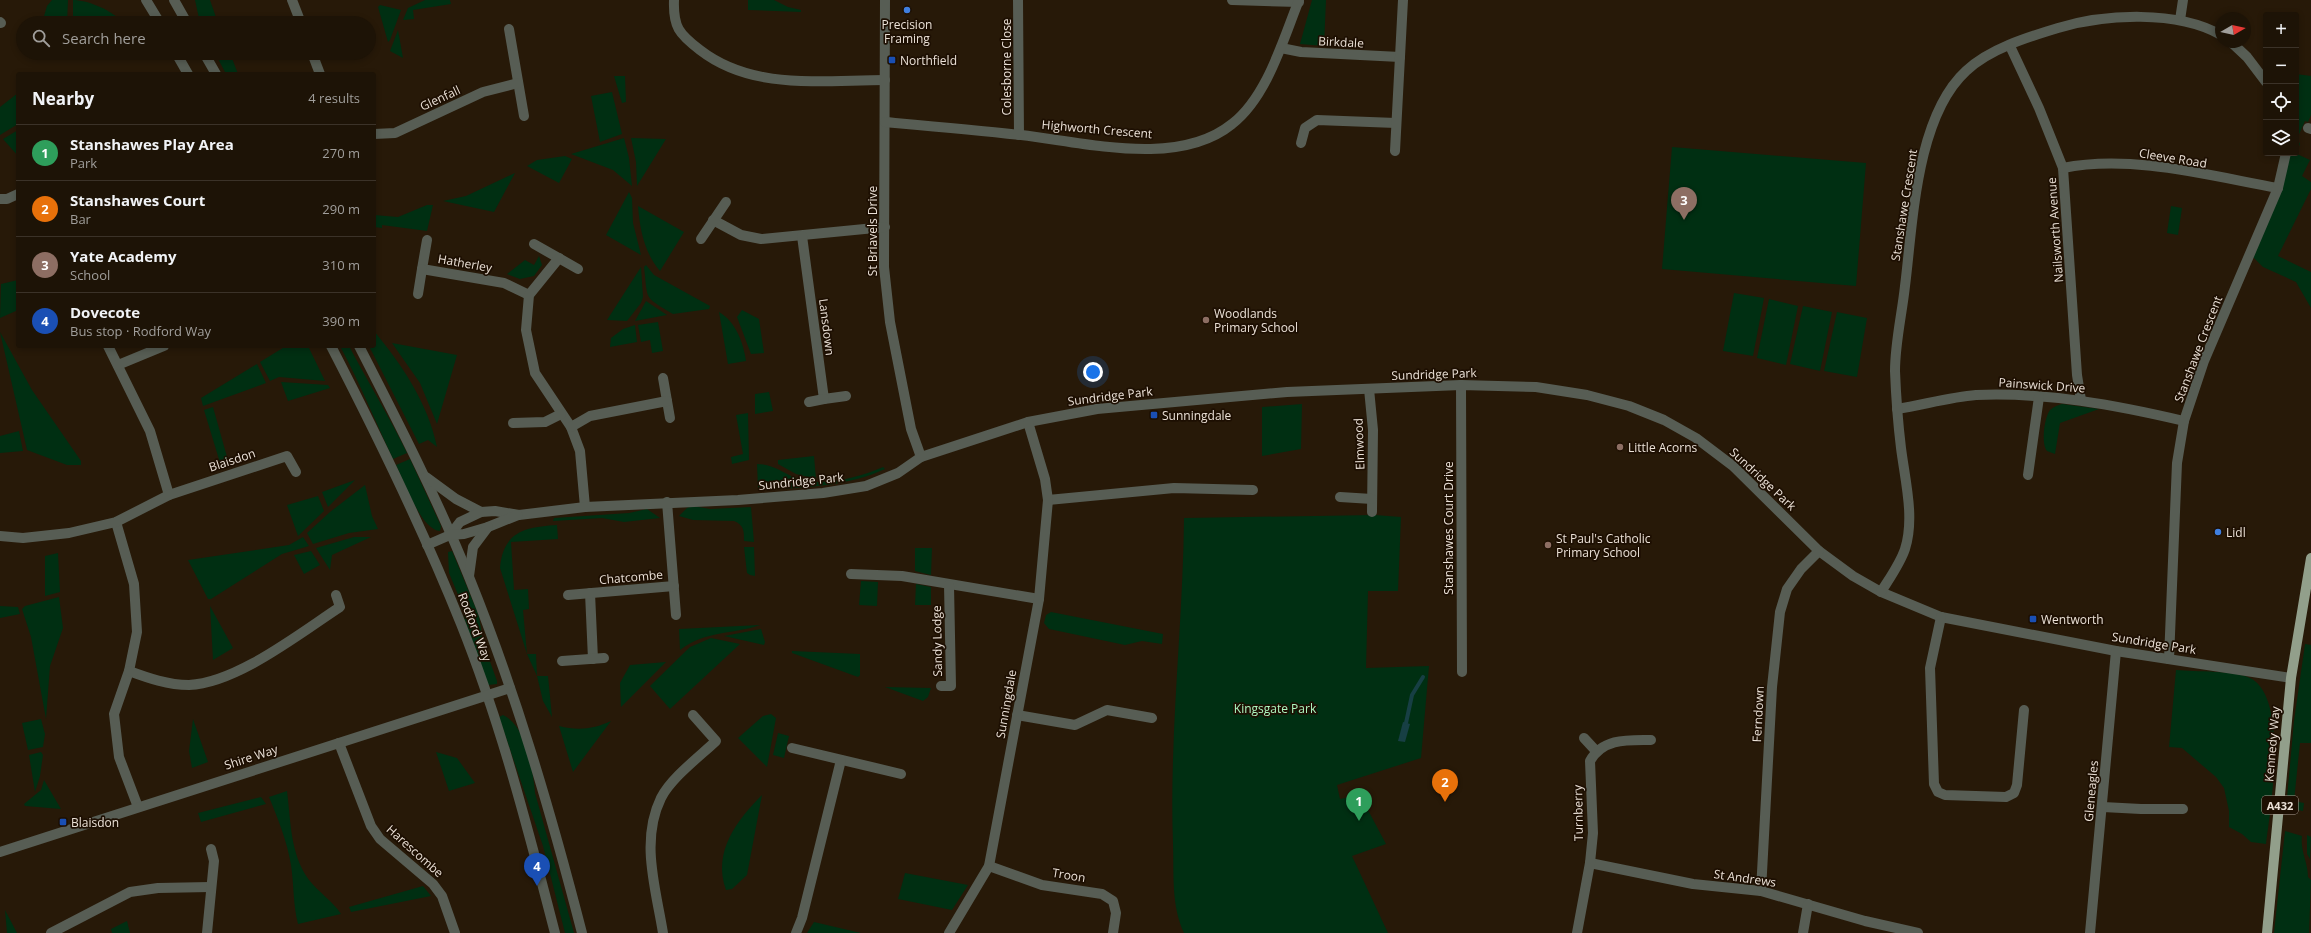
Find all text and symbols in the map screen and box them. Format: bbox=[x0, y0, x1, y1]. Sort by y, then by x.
marker: Precision Framing bbox=[902, 5, 912, 15]
north arrow bbox=[2215, 12, 2251, 48]
map controls bbox=[2263, 12, 2299, 156]
button: + bbox=[2263, 12, 2299, 48]
search box bbox=[16, 16, 376, 60]
place label: Precision Framing bbox=[882, 16, 932, 47]
street label: Colesborne Close bbox=[998, 18, 1015, 116]
icon: search bbox=[30, 27, 52, 49]
text: Search here bbox=[62, 28, 146, 48]
street label: Birkdale bbox=[1318, 32, 1365, 52]
button: − bbox=[2263, 48, 2299, 84]
place label: Northfield bbox=[900, 52, 957, 69]
marker: Northfield bbox=[887, 55, 897, 65]
street label: Glenfall bbox=[417, 81, 463, 115]
button: locate bbox=[2263, 84, 2299, 120]
text: Nearby bbox=[32, 87, 94, 110]
text: 4 results bbox=[308, 89, 360, 107]
street label: Highworth Crescent bbox=[1041, 116, 1153, 142]
button: layers bbox=[2263, 120, 2299, 156]
text: Stanshawes Play Area bbox=[70, 134, 234, 154]
text: 1 bbox=[41, 144, 49, 162]
text: 270 m bbox=[322, 144, 360, 162]
street label: Cleeve Road bbox=[2138, 144, 2208, 172]
street label: Stanshawe Crescent bbox=[1887, 148, 1921, 262]
text: Park bbox=[70, 154, 97, 172]
street label: Nailsworth Avenue bbox=[2043, 177, 2067, 283]
street label: St Briavels Drive bbox=[864, 186, 881, 276]
pin: 3 bbox=[1671, 187, 1697, 220]
text: Stanshawes Court bbox=[70, 190, 205, 210]
text: 2 bbox=[41, 200, 49, 218]
text: 290 m bbox=[322, 200, 360, 218]
text: Bar bbox=[70, 210, 91, 228]
text: Yate Academy bbox=[70, 246, 176, 266]
street label: Hatherley bbox=[437, 250, 494, 276]
text: 3 bbox=[41, 256, 49, 274]
text: 310 m bbox=[322, 256, 360, 274]
text: School bbox=[70, 266, 110, 284]
street label: Stanshawe Crescent bbox=[2170, 293, 2226, 405]
street label: Lansdown bbox=[815, 298, 839, 356]
text: Dovecote bbox=[70, 302, 140, 322]
place label: Woodlands Primary School bbox=[1214, 305, 1298, 336]
text: 4 bbox=[41, 312, 49, 330]
text: 390 m bbox=[322, 312, 360, 330]
marker: Woodlands Primary School bbox=[1201, 315, 1211, 325]
text: Bus stop · Rodford Way bbox=[70, 322, 211, 340]
your location bbox=[1083, 362, 1103, 382]
street label: Sundridge Park bbox=[1391, 364, 1478, 384]
street label: Painswick Drive bbox=[1998, 373, 2086, 397]
street label: Sundridge Park bbox=[1067, 382, 1154, 410]
place label: Sunningdale bbox=[1162, 407, 1232, 424]
marker: Sunningdale bbox=[1149, 410, 1159, 420]
street label: Elmwood bbox=[1350, 418, 1368, 470]
place label: Little Acorns bbox=[1628, 439, 1698, 456]
marker: Little Acorns bbox=[1615, 442, 1625, 452]
street label: Blaisdon bbox=[206, 444, 258, 476]
street label: Sundridge Park bbox=[1726, 444, 1801, 515]
street label: Stanshawes Court Drive bbox=[1440, 461, 1457, 595]
street label: Sundridge Park bbox=[758, 468, 845, 494]
place label: Lidl bbox=[2226, 524, 2246, 541]
marker: Lidl bbox=[2213, 527, 2223, 537]
place label: St Paul's Catholic Primary School bbox=[1556, 530, 1651, 561]
marker: St Paul's Catholic Primary School bbox=[1543, 540, 1553, 550]
street label: Chatcombe bbox=[598, 566, 664, 588]
street label: Rodford Way bbox=[454, 590, 496, 665]
street label: Sandy Lodge bbox=[928, 605, 946, 677]
place label: Wentworth bbox=[2041, 611, 2104, 628]
marker: Wentworth bbox=[2028, 614, 2038, 624]
street label: Sundridge Park bbox=[2111, 628, 2198, 658]
street label: Sunningdale bbox=[992, 668, 1020, 740]
street label: Ferndown bbox=[1748, 685, 1768, 743]
park label: Kingsgate Park bbox=[1234, 700, 1317, 717]
street label: Kennedy Way bbox=[2260, 705, 2284, 782]
street label: Shire Way bbox=[222, 740, 281, 774]
street label: Gleneagles bbox=[2080, 759, 2102, 822]
pin: 2 bbox=[1432, 769, 1458, 802]
street label: Turnberry bbox=[1569, 784, 1587, 841]
pin: 1 bbox=[1346, 788, 1372, 821]
road number: A432 bbox=[2262, 796, 2298, 814]
place label: Blaisdon bbox=[71, 814, 119, 831]
marker: Blaisdon bbox=[58, 817, 68, 827]
street label: Harescombe bbox=[383, 821, 447, 881]
pin: 4 bbox=[524, 853, 550, 886]
street label: Troon bbox=[1051, 864, 1087, 886]
street label: St Andrews bbox=[1713, 865, 1778, 891]

